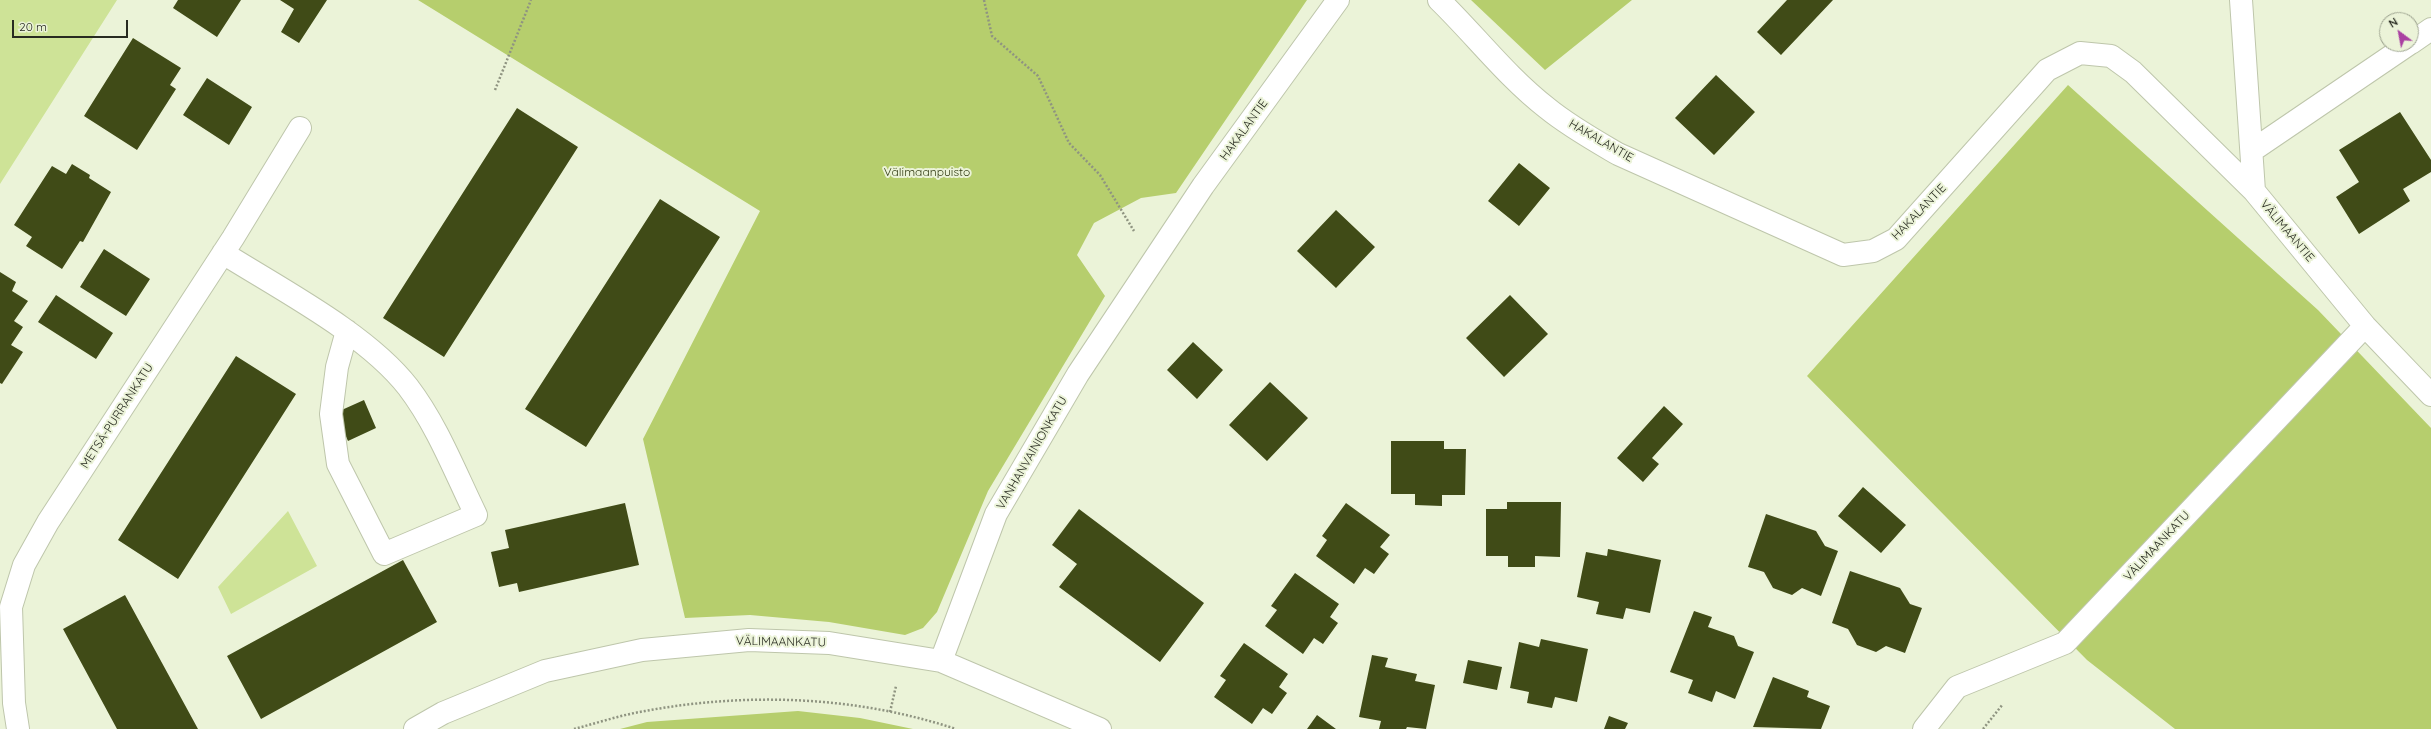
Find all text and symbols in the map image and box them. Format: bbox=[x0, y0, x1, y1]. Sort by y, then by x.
scale bar bbox=[14, 12, 130, 38]
north arrow bbox=[2379, 12, 2419, 52]
text: N bbox=[2386, 15, 2400, 31]
text: 20 m bbox=[19, 19, 47, 34]
street label: HAKALANTIE bbox=[1217, 97, 1271, 163]
street label: HAKALANTIE bbox=[1566, 117, 1636, 165]
park label: Välimaanpuisto bbox=[884, 165, 970, 179]
street label: HAKALANTIE bbox=[1889, 181, 1949, 243]
street label: VÄLIMAANTIE bbox=[2257, 197, 2317, 265]
street label: METSÄ-PURRANKATU bbox=[78, 361, 156, 471]
street label: VANHANVAINIONKATU bbox=[994, 394, 1070, 512]
street label: VÄLIMAANKATU bbox=[2121, 508, 2193, 584]
street label: VÄLIMAANKATU bbox=[736, 634, 826, 650]

